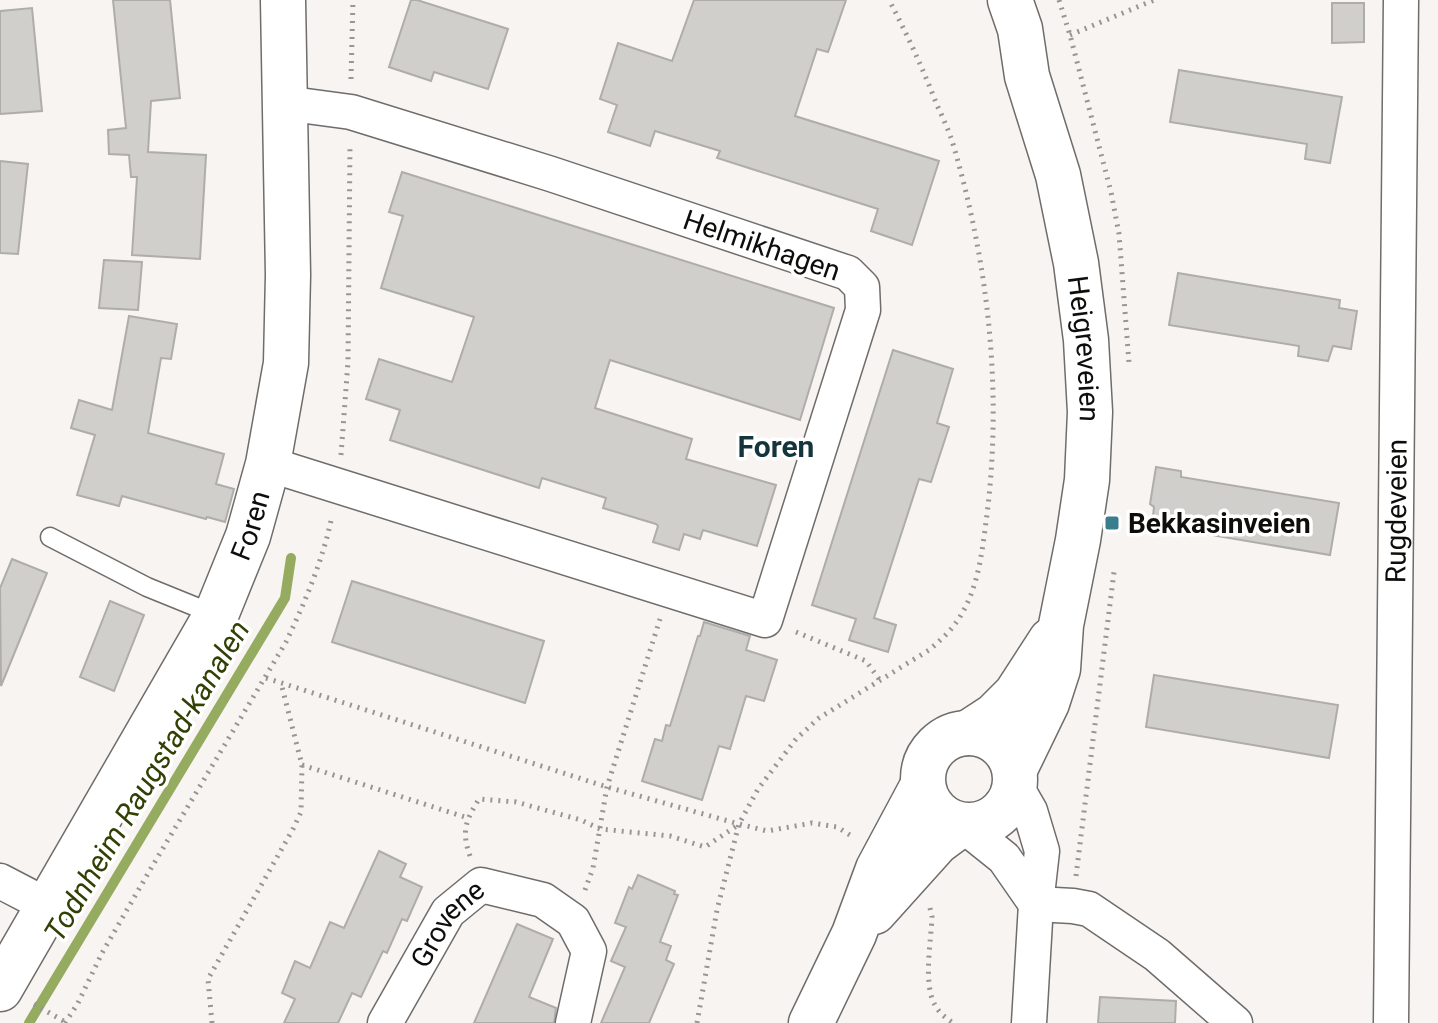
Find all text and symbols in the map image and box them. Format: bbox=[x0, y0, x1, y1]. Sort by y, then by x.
street label: Helmikhagen bbox=[679, 203, 845, 288]
street label: Heigreveien bbox=[1061, 274, 1106, 423]
district label: Foren bbox=[738, 429, 814, 464]
street label: Rugdeveien bbox=[1379, 439, 1414, 583]
street label: Foren bbox=[224, 487, 277, 565]
place label: Bekkasinveien bbox=[1128, 507, 1311, 540]
marker: Bekkasinveien bbox=[1103, 514, 1121, 532]
water label: Todnheim Raugstad-kanalen bbox=[37, 614, 256, 948]
street label: Grovene bbox=[404, 873, 491, 973]

